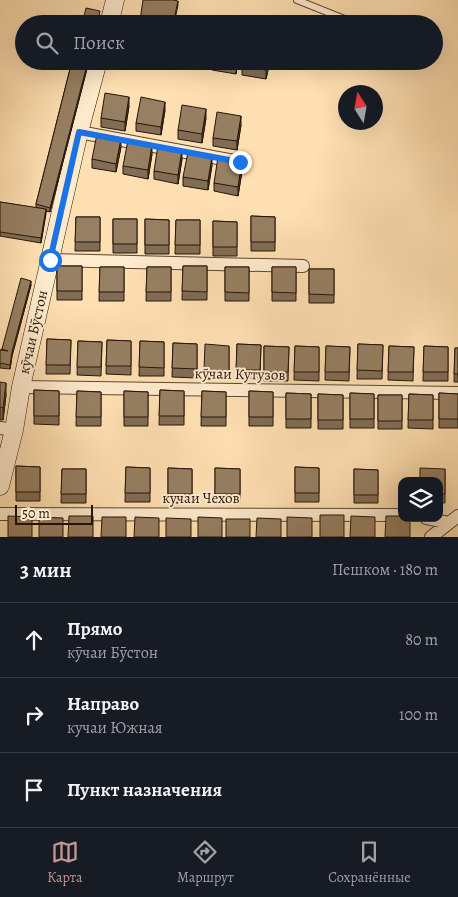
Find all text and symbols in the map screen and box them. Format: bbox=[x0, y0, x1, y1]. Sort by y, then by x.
search box bbox=[15, 15, 443, 70]
icon: search bbox=[33, 29, 61, 57]
text: Поиск bbox=[73, 30, 125, 56]
north arrow bbox=[338, 85, 383, 130]
route end bbox=[229, 151, 252, 174]
route start bbox=[39, 249, 62, 272]
street label: кӯчаи Бӯстон bbox=[14, 288, 52, 376]
street label: кӯчаи Кутузов bbox=[194, 363, 286, 385]
map controls bbox=[398, 477, 443, 522]
button: layers bbox=[398, 477, 443, 522]
street label: кучаи Чехов bbox=[162, 488, 240, 508]
scale bar bbox=[15, 502, 92, 525]
text: 50 m bbox=[22, 504, 50, 523]
text: 3 мин bbox=[20, 556, 72, 584]
text: Пешком · 180 m bbox=[332, 559, 438, 581]
text: Прямо bbox=[67, 616, 122, 642]
icon: ahead bbox=[20, 626, 48, 654]
text: 80 m bbox=[405, 629, 438, 651]
text: кӯчаи Бӯстон bbox=[67, 642, 158, 664]
text: Направо bbox=[67, 691, 139, 717]
icon: right bbox=[20, 701, 48, 729]
text: 100 m bbox=[399, 704, 438, 726]
text: кучаи Южная bbox=[67, 717, 163, 739]
icon: arrive bbox=[20, 776, 48, 804]
text: Пункт назначения bbox=[67, 777, 222, 803]
tab: Карта bbox=[47, 838, 83, 887]
tab: Маршрут bbox=[177, 838, 234, 887]
tab: Сохранённые bbox=[328, 838, 411, 887]

